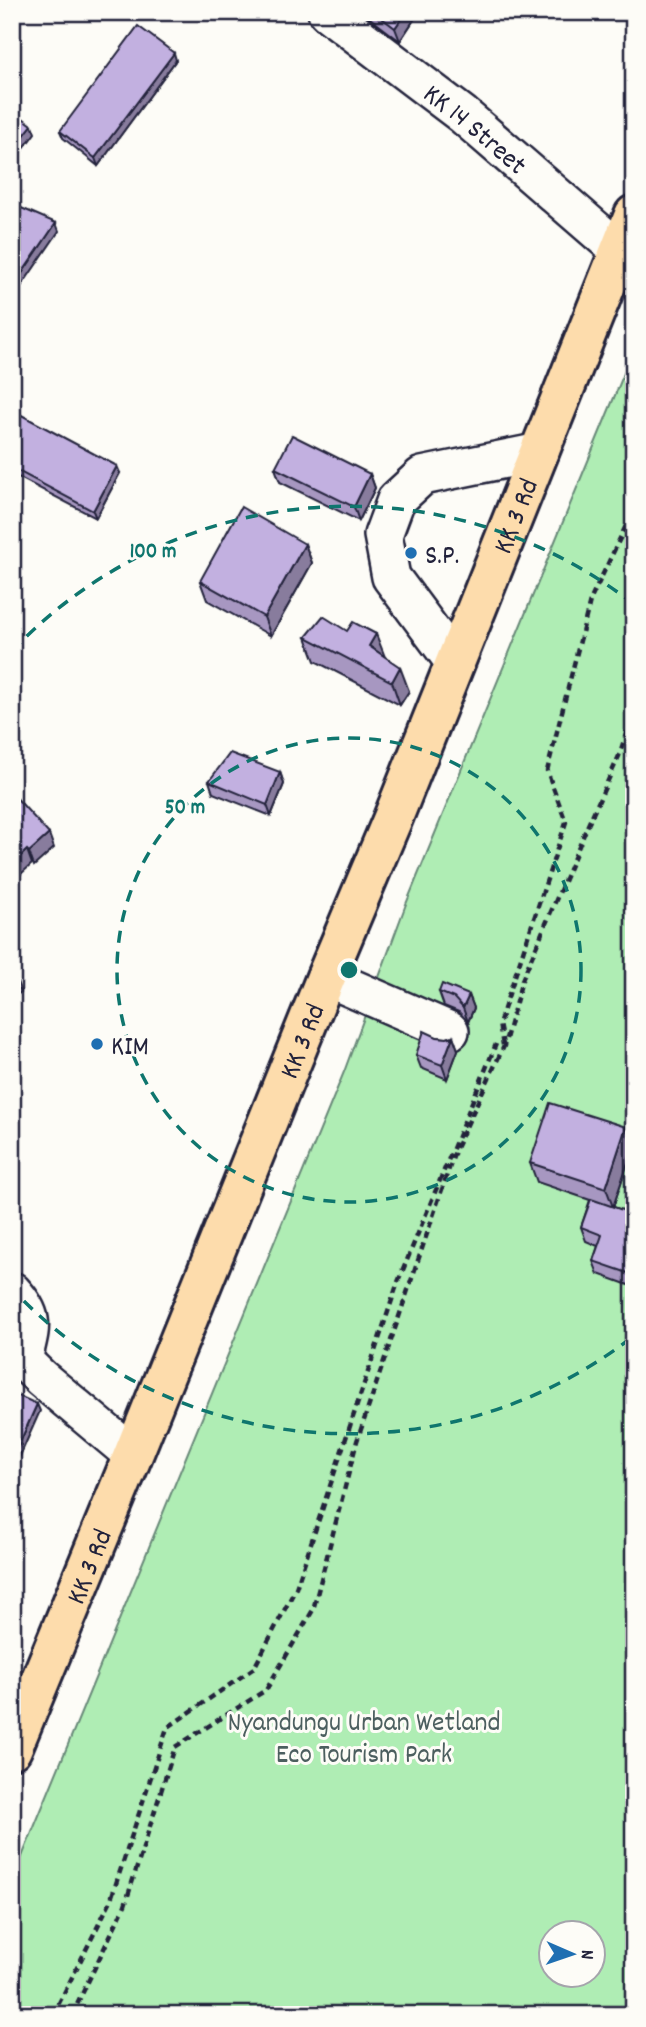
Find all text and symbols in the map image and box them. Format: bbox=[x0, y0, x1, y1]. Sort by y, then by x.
street label: KK 14 Street bbox=[413, 77, 534, 187]
street label: KK 3 Rd bbox=[486, 473, 552, 561]
text: 100 m bbox=[130, 538, 176, 568]
place label: S.P. bbox=[425, 538, 459, 578]
marker: S.P. bbox=[403, 545, 419, 561]
text: 50 m bbox=[165, 794, 205, 824]
centre of rings bbox=[337, 958, 361, 982]
street label: KK 3 Rd bbox=[272, 999, 338, 1086]
place label: KIM bbox=[111, 1029, 149, 1069]
marker: KIM bbox=[89, 1036, 105, 1052]
street label: KK 3 Rd bbox=[59, 1524, 125, 1611]
park label: Nyandungu Urban Wetland Eco Tourism Park bbox=[227, 1705, 501, 1777]
north arrow bbox=[538, 1918, 608, 1988]
text: N bbox=[572, 1949, 599, 1960]

